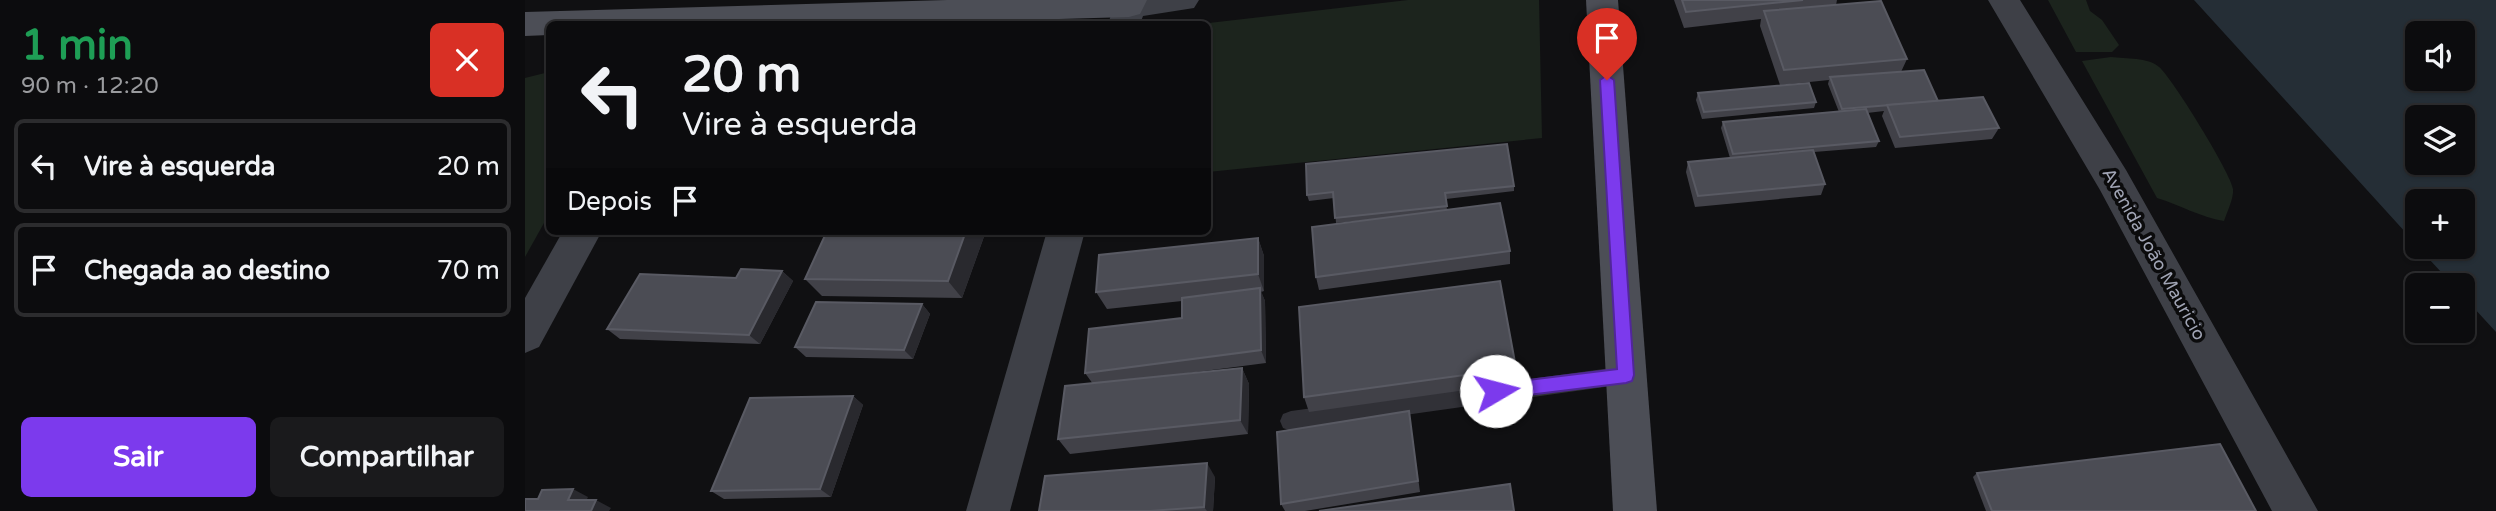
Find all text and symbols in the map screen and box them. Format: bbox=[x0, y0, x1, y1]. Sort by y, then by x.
pin bbox=[1577, 8, 1637, 80]
icon: arrive bbox=[1588, 19, 1626, 57]
text: 1 min bbox=[21, 20, 133, 71]
map controls bbox=[2405, 21, 2475, 343]
button: sound bbox=[2405, 21, 2475, 91]
button: close bbox=[430, 23, 504, 97]
text: 20 m bbox=[682, 46, 801, 105]
icon: left bbox=[567, 49, 658, 140]
text: 90 m · 12:20 bbox=[21, 72, 159, 100]
button: layers bbox=[2405, 105, 2475, 175]
text: Vire à esquerda bbox=[682, 106, 918, 144]
icon: left bbox=[25, 147, 63, 185]
text: Vire à esquerda bbox=[84, 151, 275, 182]
text: 20 m bbox=[437, 151, 500, 182]
street label: Avenida João Mauricio bbox=[2097, 164, 2211, 344]
icon: arrive bbox=[666, 182, 704, 220]
text: Depois bbox=[567, 186, 652, 217]
button: + bbox=[2405, 189, 2475, 259]
icon: arrive bbox=[25, 251, 63, 289]
text: Chegada ao destino bbox=[84, 255, 330, 286]
text: 70 m bbox=[437, 255, 500, 286]
button: − bbox=[2405, 273, 2475, 343]
position arrow bbox=[1459, 354, 1533, 428]
button: Sair bbox=[21, 417, 256, 497]
button: Compartilhar bbox=[270, 417, 504, 497]

